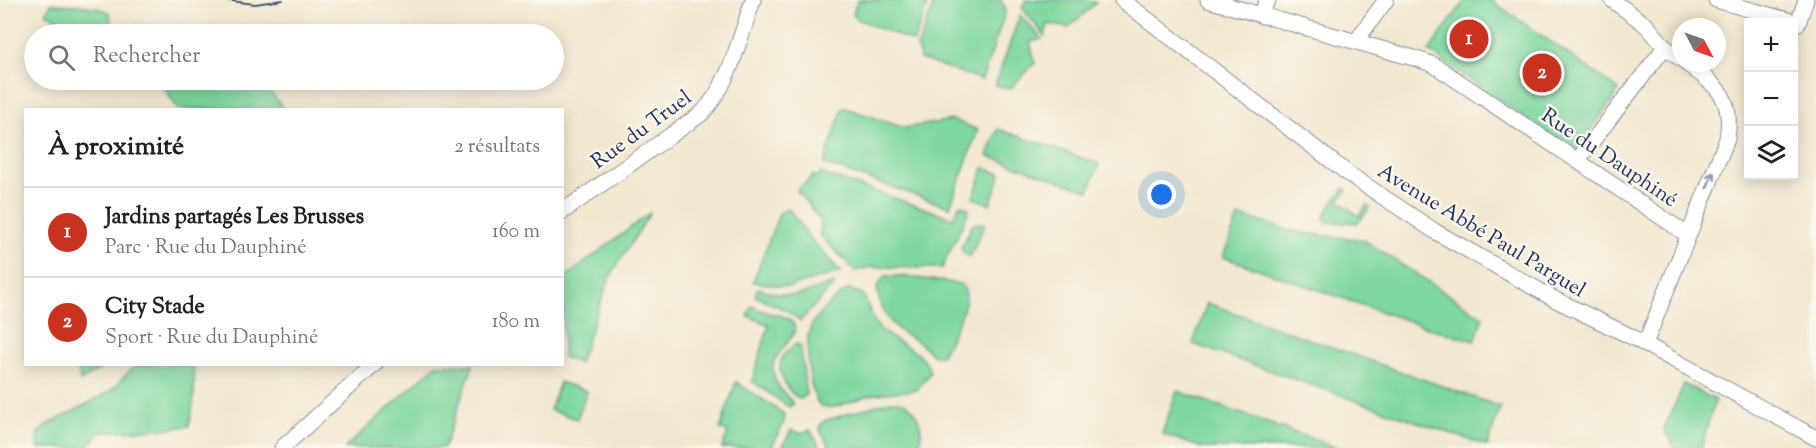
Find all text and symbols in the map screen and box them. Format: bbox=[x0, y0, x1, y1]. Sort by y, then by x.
pin: 1 bbox=[1450, 16, 1488, 62]
north arrow bbox=[1672, 18, 1726, 72]
map controls bbox=[1744, 18, 1798, 180]
button: + bbox=[1744, 18, 1798, 72]
search box bbox=[24, 24, 564, 90]
icon: search bbox=[45, 41, 78, 74]
text: Rechercher bbox=[93, 41, 200, 73]
pin: 2 bbox=[1522, 50, 1562, 96]
button: − bbox=[1744, 72, 1798, 126]
street label: Rue du Truel bbox=[586, 84, 699, 177]
street label: Rue du Dauphiné bbox=[1535, 102, 1683, 216]
button: layers bbox=[1744, 126, 1798, 180]
text: À proximité bbox=[48, 129, 184, 166]
text: 2 résultats bbox=[454, 133, 540, 162]
street label: Avenue Abbé Paul Parguel bbox=[1371, 157, 1591, 306]
one-way arrow bbox=[1705, 172, 1716, 190]
your location bbox=[1147, 180, 1176, 209]
text: Jardins partagés Les Brusses bbox=[105, 202, 364, 234]
text: 1 bbox=[64, 218, 71, 247]
text: 160 m bbox=[492, 218, 540, 247]
text: Parc · Rue du Dauphiné bbox=[105, 234, 306, 263]
text: City Stade bbox=[105, 292, 205, 324]
text: 2 bbox=[63, 308, 72, 337]
text: 180 m bbox=[492, 308, 540, 337]
text: Sport · Rue du Dauphiné bbox=[105, 324, 318, 353]

